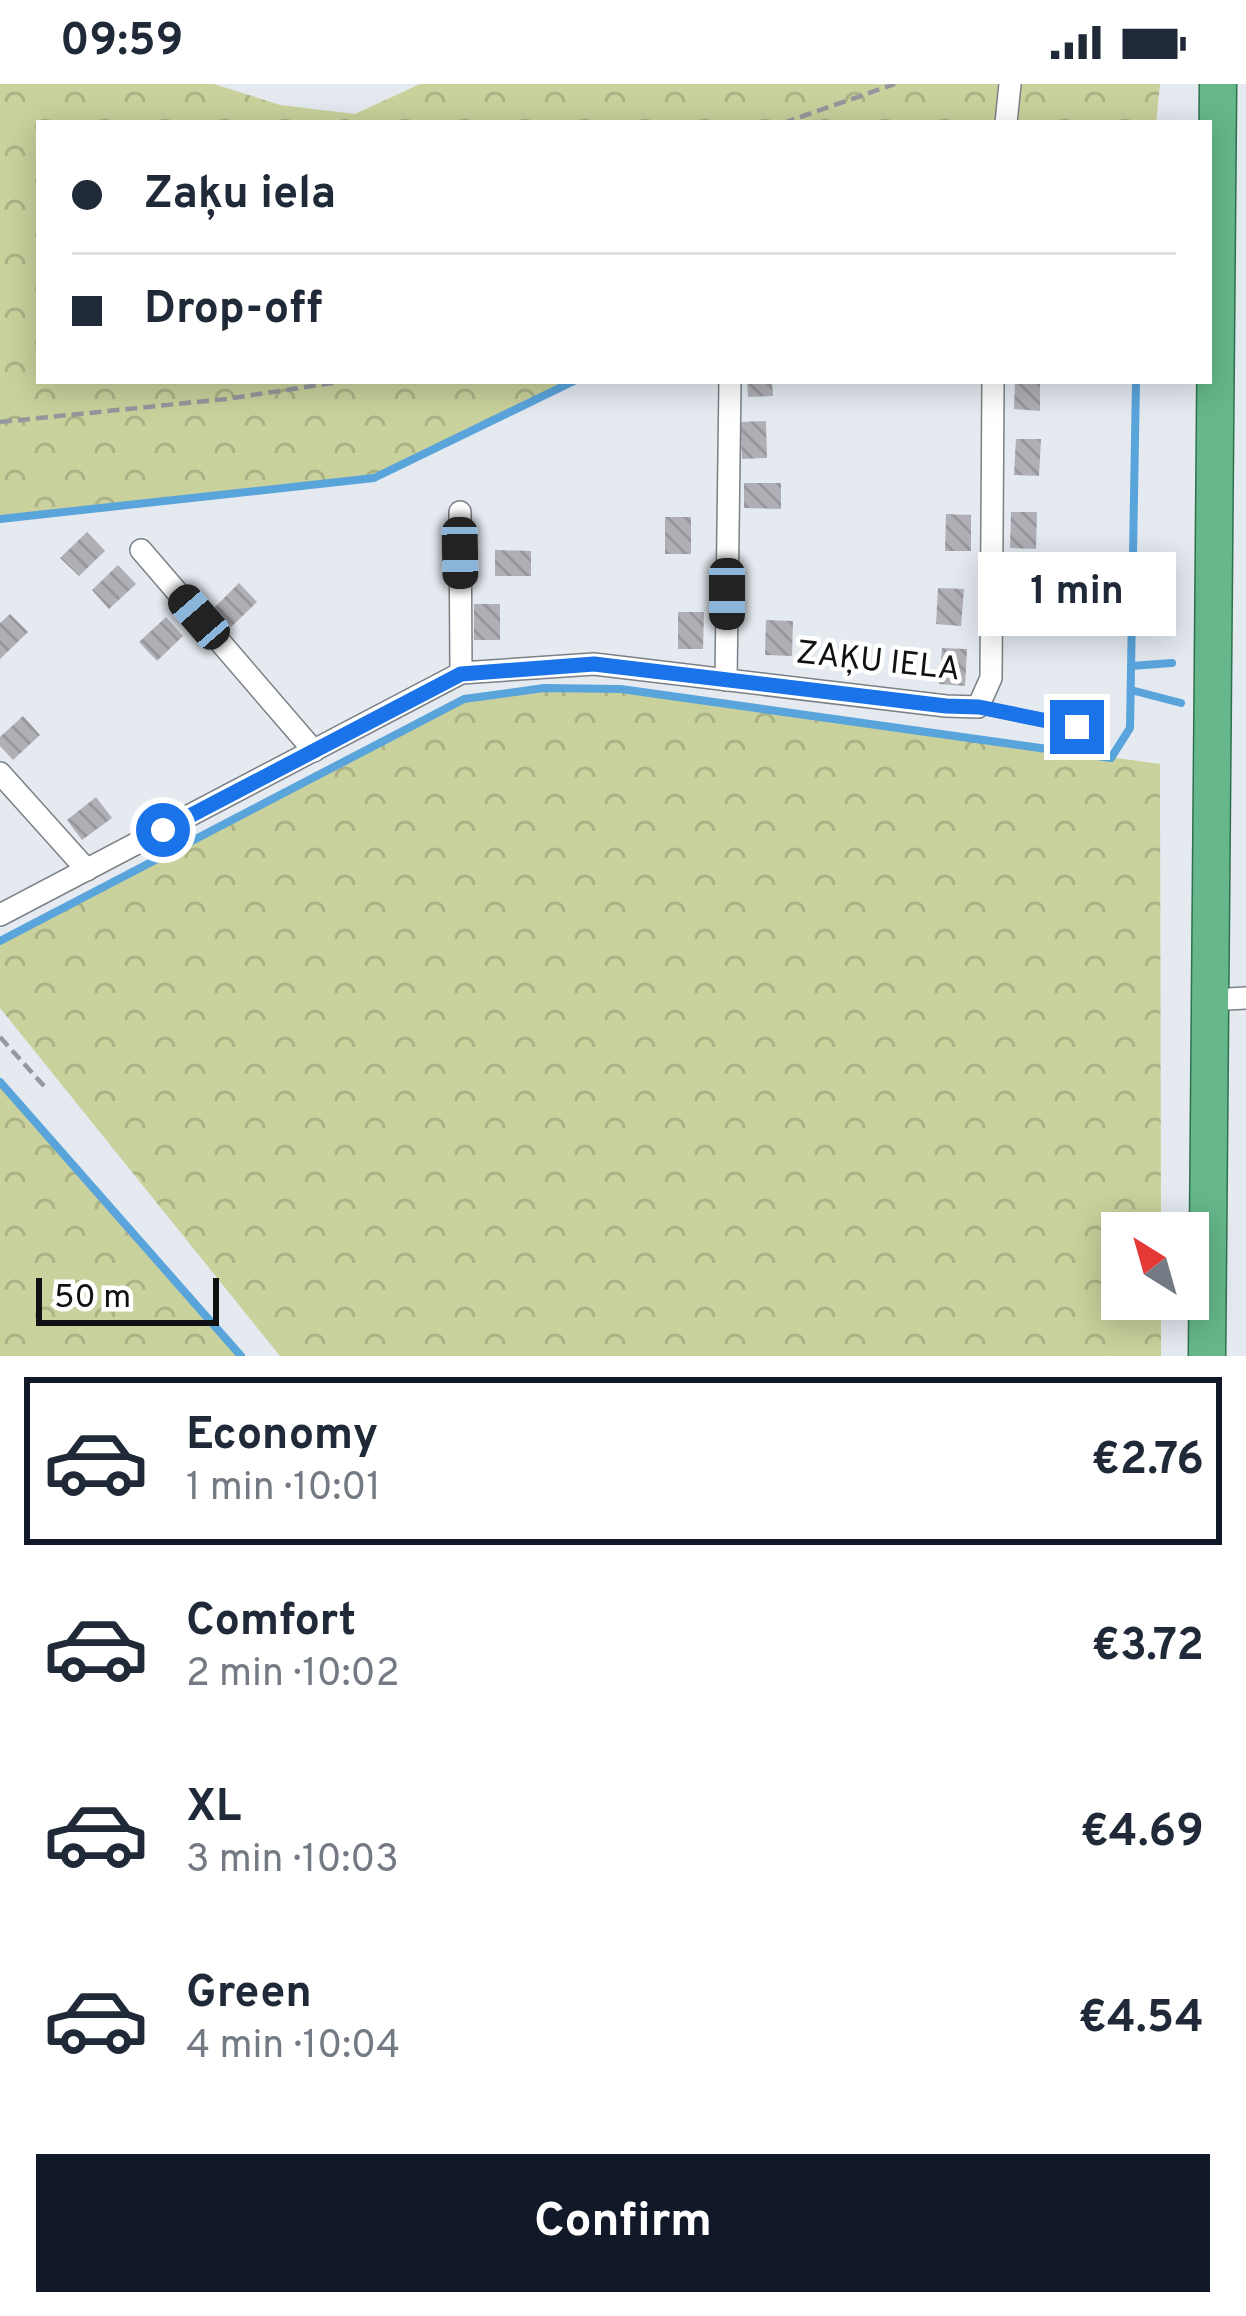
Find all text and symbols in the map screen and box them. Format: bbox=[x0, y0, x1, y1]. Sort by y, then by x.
text: 09:59 bbox=[60, 14, 183, 71]
text: Zaķu iela bbox=[144, 167, 336, 224]
text: Drop-off bbox=[144, 282, 323, 339]
car bbox=[441, 517, 479, 589]
callout: 1 min bbox=[978, 553, 1176, 637]
car bbox=[709, 558, 745, 630]
text: 1 min bbox=[1030, 569, 1124, 618]
car bbox=[162, 578, 236, 656]
street label: ZAĶU IELA bbox=[794, 633, 962, 693]
route end bbox=[1050, 700, 1104, 754]
route start bbox=[136, 803, 190, 857]
north arrow bbox=[1101, 1212, 1209, 1320]
map controls bbox=[1101, 1212, 1209, 1320]
scale bar bbox=[36, 1272, 219, 1325]
text: 50 m bbox=[54, 1278, 131, 1320]
icon: car bbox=[42, 1407, 150, 1515]
text: Economy bbox=[186, 1408, 378, 1465]
text: €2.76 bbox=[1091, 1433, 1204, 1490]
text: 1 min · 10:01 bbox=[186, 1465, 381, 1514]
icon: car bbox=[42, 1593, 150, 1701]
text: Comfort bbox=[186, 1594, 356, 1651]
text: €3.72 bbox=[1091, 1619, 1204, 1676]
text: 2 min · 10:02 bbox=[186, 1651, 400, 1700]
icon: car bbox=[42, 1779, 150, 1887]
text: XL bbox=[186, 1780, 241, 1837]
text: €4.69 bbox=[1080, 1805, 1204, 1862]
text: 3 min · 10:03 bbox=[186, 1837, 399, 1886]
icon: car bbox=[42, 1965, 150, 2073]
text: Green bbox=[186, 1966, 312, 2023]
text: €4.54 bbox=[1078, 1991, 1204, 2048]
text: 4 min · 10:04 bbox=[186, 2023, 400, 2072]
button: Confirm bbox=[36, 2154, 1210, 2292]

